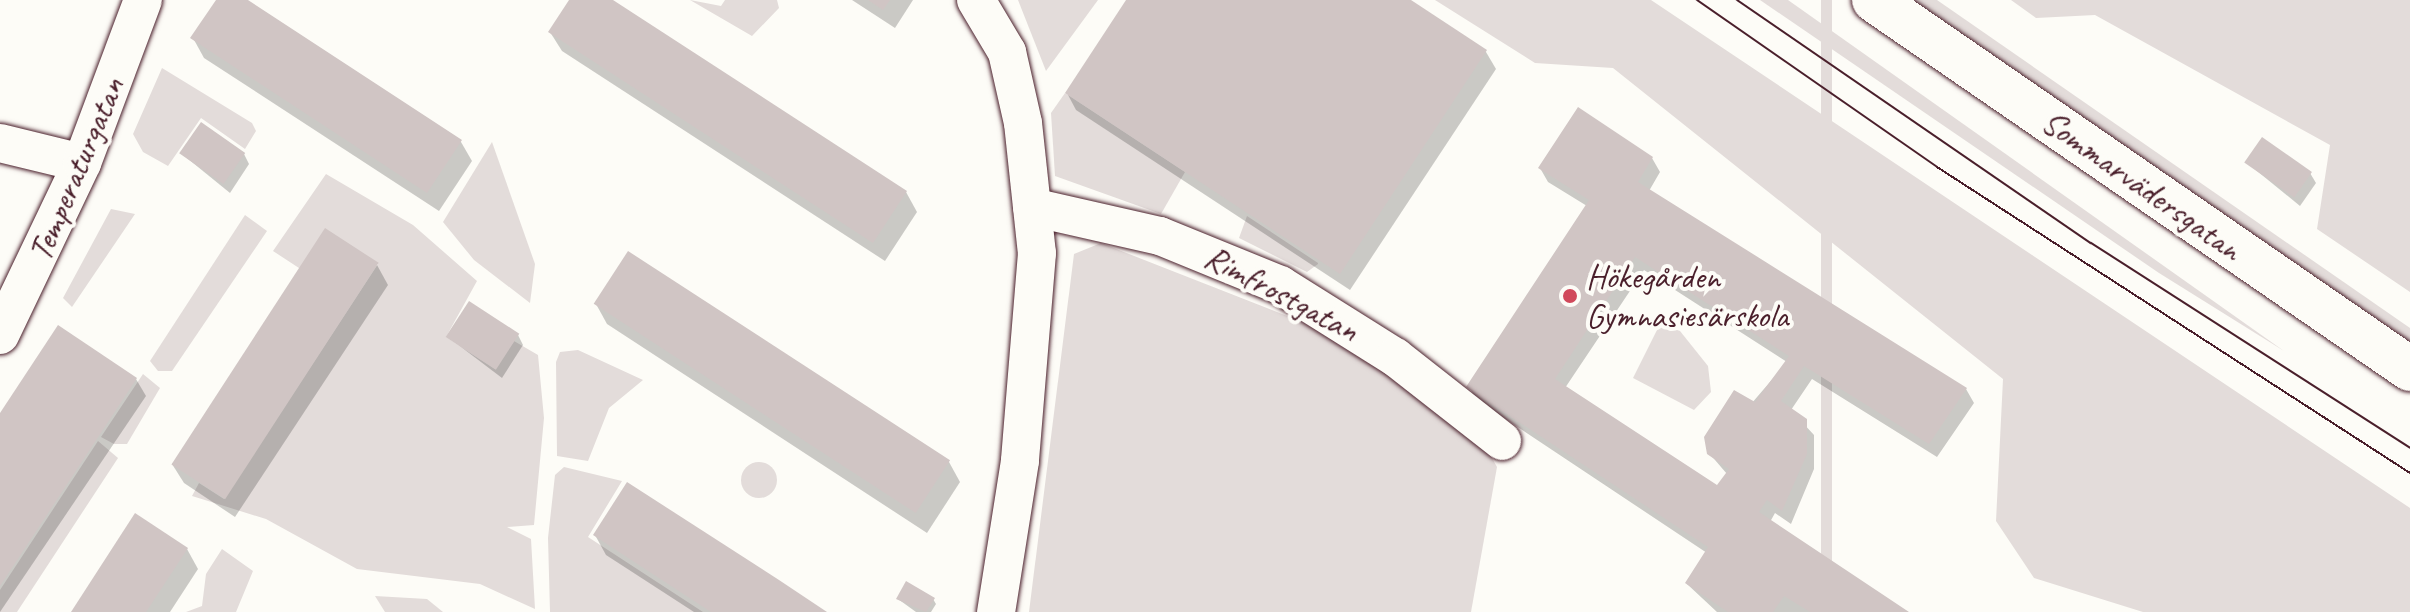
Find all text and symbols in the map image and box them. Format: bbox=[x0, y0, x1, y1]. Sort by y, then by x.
street label: Temperaturgatan bbox=[19, 71, 133, 267]
street label: Sommarvädersgatan bbox=[2034, 101, 2250, 269]
street label: Rimfrostgatan bbox=[1198, 236, 1366, 350]
place label: Hökegården Gymnasiesärskola bbox=[1586, 256, 1788, 336]
marker: Hökegården Gymnasiesärskola bbox=[1561, 287, 1579, 305]

